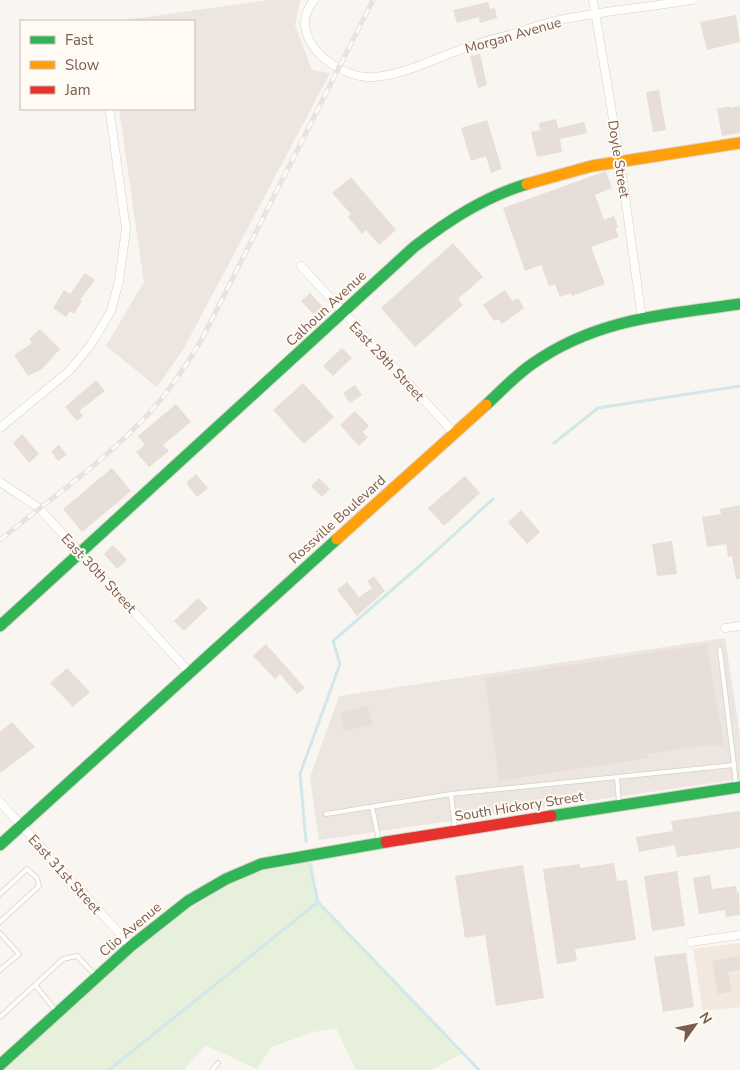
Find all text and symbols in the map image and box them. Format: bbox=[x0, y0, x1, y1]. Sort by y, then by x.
street label: Morgan Avenue bbox=[463, 13, 564, 58]
legend bbox=[20, 20, 195, 110]
text: Fast bbox=[65, 30, 94, 50]
text: Slow bbox=[65, 55, 100, 75]
text: Jam bbox=[64, 80, 91, 100]
street label: Doyle Street bbox=[603, 119, 634, 199]
street label: Calhoun Avenue bbox=[282, 266, 371, 351]
street label: East 29th Street bbox=[345, 318, 428, 405]
street label: Rossville Boulevard bbox=[285, 471, 390, 568]
street label: East 30th Street bbox=[57, 530, 140, 617]
street label: South Hickory Street bbox=[453, 787, 585, 826]
street label: East 31st Street bbox=[24, 831, 105, 918]
street label: Clio Avenue bbox=[95, 898, 165, 961]
north arrow bbox=[670, 1000, 720, 1050]
text: N bbox=[695, 1009, 716, 1028]

